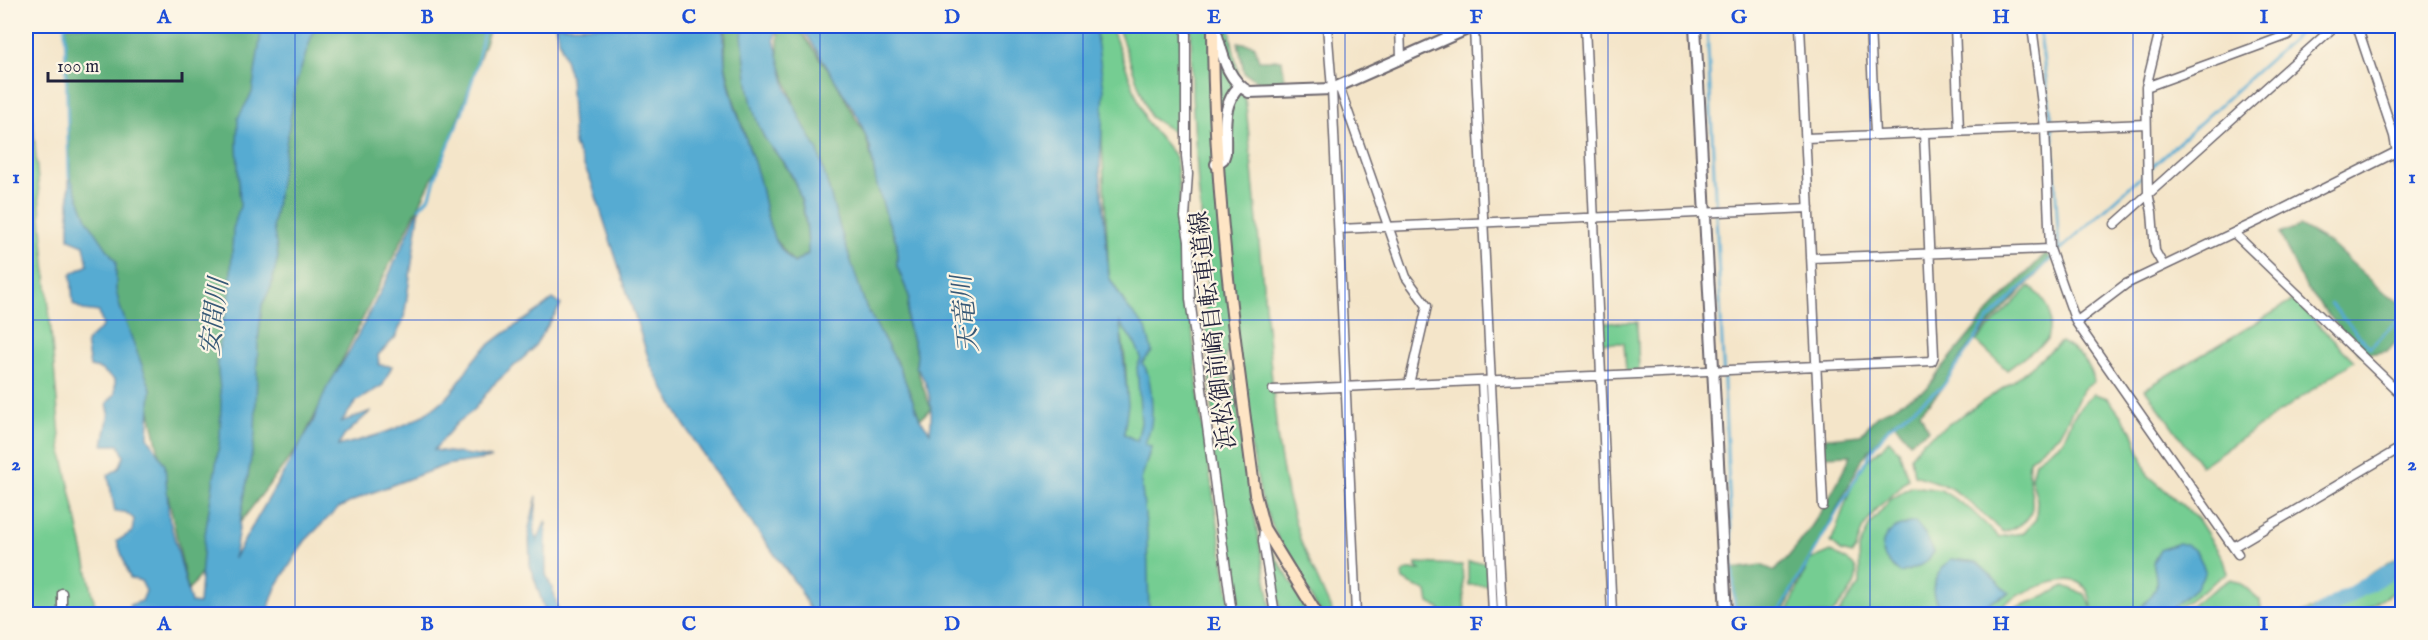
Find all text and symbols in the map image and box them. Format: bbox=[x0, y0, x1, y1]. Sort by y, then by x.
text: A bbox=[156, 5, 172, 30]
text: B bbox=[420, 5, 434, 30]
text: C bbox=[682, 5, 696, 30]
text: D bbox=[944, 5, 960, 30]
text: E bbox=[1207, 5, 1221, 30]
text: F bbox=[1470, 5, 1483, 30]
text: G bbox=[1731, 5, 1748, 30]
text: H bbox=[1992, 5, 2010, 30]
text: I bbox=[2260, 5, 2269, 30]
scale bar bbox=[48, 45, 182, 83]
text: 100 m bbox=[57, 56, 99, 79]
text: 1 bbox=[12, 165, 20, 190]
text: 1 bbox=[2408, 165, 2416, 190]
street label: 浜松御前崎自転車道線 bbox=[1184, 209, 1244, 451]
water label: 天竜川 bbox=[945, 271, 986, 355]
water label: 安間川 bbox=[194, 273, 236, 358]
text: 2 bbox=[11, 452, 21, 477]
text: 2 bbox=[2407, 452, 2417, 477]
text: A bbox=[156, 612, 172, 637]
text: B bbox=[420, 612, 434, 637]
text: C bbox=[682, 612, 696, 637]
text: D bbox=[944, 612, 960, 637]
text: E bbox=[1207, 612, 1221, 637]
text: F bbox=[1470, 612, 1483, 637]
text: G bbox=[1731, 612, 1748, 637]
text: H bbox=[1992, 612, 2010, 637]
text: I bbox=[2260, 612, 2269, 637]

